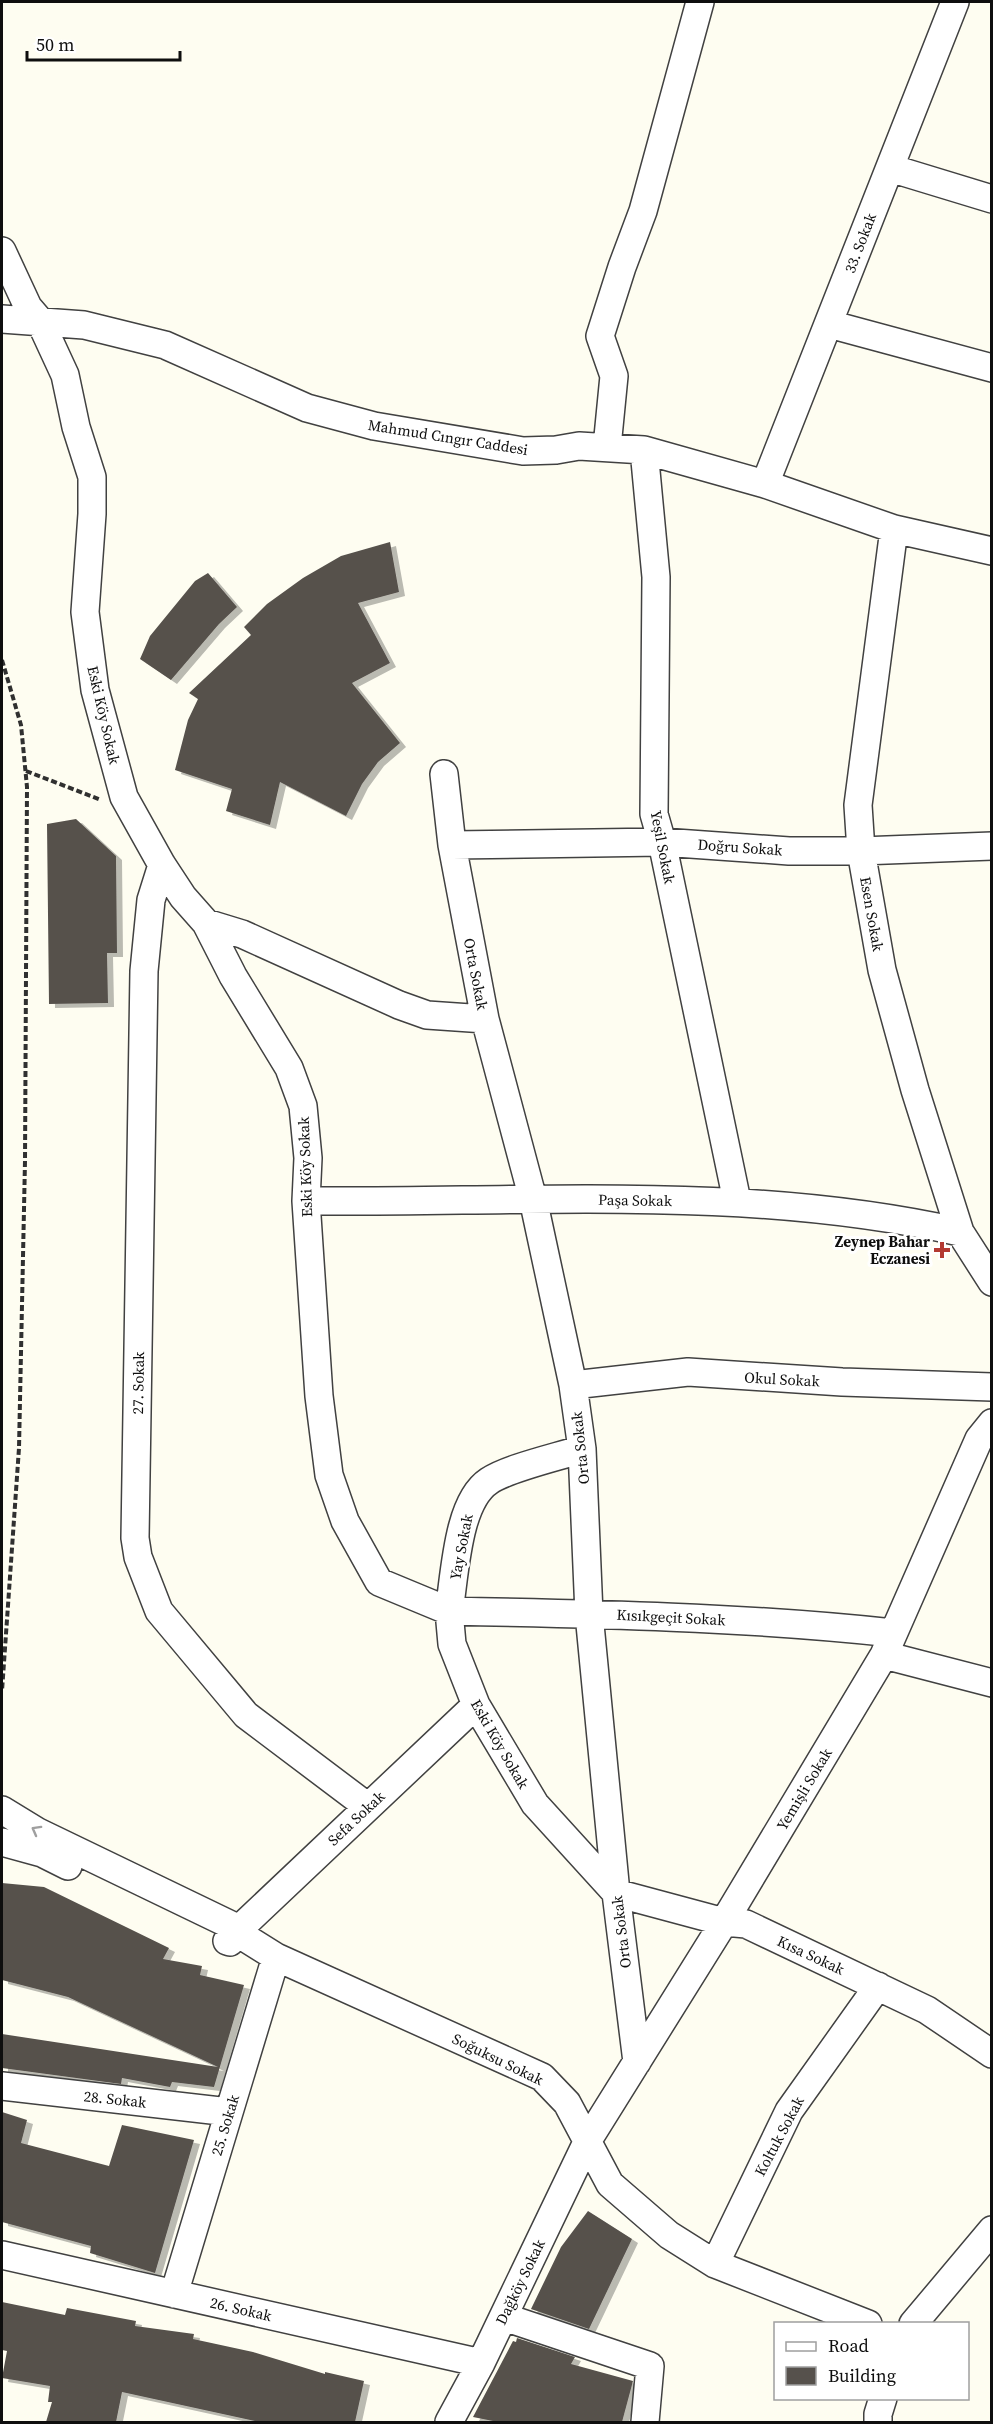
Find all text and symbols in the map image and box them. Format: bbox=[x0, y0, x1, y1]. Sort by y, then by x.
scale bar bbox=[27, 24, 180, 62]
text: 50 m bbox=[36, 32, 74, 57]
street label: 33. Sokak bbox=[839, 209, 881, 276]
street label: Mahmud Cıngır Caddesi bbox=[366, 414, 530, 460]
street label: Eski Köy Sokak bbox=[82, 664, 126, 767]
street label: Yeşil Sokak bbox=[646, 808, 681, 886]
street label: Doğru Sokak bbox=[697, 834, 784, 860]
street label: Esen Sokak bbox=[855, 875, 889, 954]
street label: Orta Sokak bbox=[459, 936, 493, 1013]
street label: Eski Köy Sokak bbox=[293, 1116, 317, 1218]
street label: Paşa Sokak bbox=[598, 1189, 673, 1211]
place label: Zeynep Bahar Eczanesi bbox=[835, 1231, 930, 1269]
marker: Zeynep Bahar Eczanesi bbox=[935, 1243, 949, 1257]
street label: 27. Sokak bbox=[127, 1351, 149, 1415]
street label: Okul Sokak bbox=[744, 1367, 821, 1391]
street label: Orta Sokak bbox=[566, 1410, 594, 1485]
street label: Yay Sokak bbox=[444, 1511, 478, 1582]
street label: Kısıkgeçit Sokak bbox=[616, 1604, 727, 1630]
street label: Eski Köy Sokak bbox=[466, 1695, 535, 1793]
street label: Yemişli Sokak bbox=[771, 1743, 837, 1834]
street label: Sefa Sokak bbox=[323, 1785, 390, 1850]
one-way arrow bbox=[32, 1826, 42, 1837]
street label: Orta Sokak bbox=[606, 1894, 636, 1970]
street label: Kısa Sokak bbox=[774, 1930, 849, 1980]
street label: Soğuksu Sokak bbox=[449, 2028, 548, 2090]
street label: 28. Sokak bbox=[83, 2085, 148, 2113]
street label: 25. Sokak bbox=[206, 2091, 244, 2158]
street label: Koltuk Sokak bbox=[749, 2092, 809, 2180]
street label: Dağköy Sokak bbox=[490, 2235, 550, 2328]
street label: 26. Sokak bbox=[208, 2292, 275, 2326]
legend bbox=[774, 2322, 969, 2400]
text: Road bbox=[828, 2333, 869, 2358]
text: Building bbox=[828, 2363, 896, 2388]

